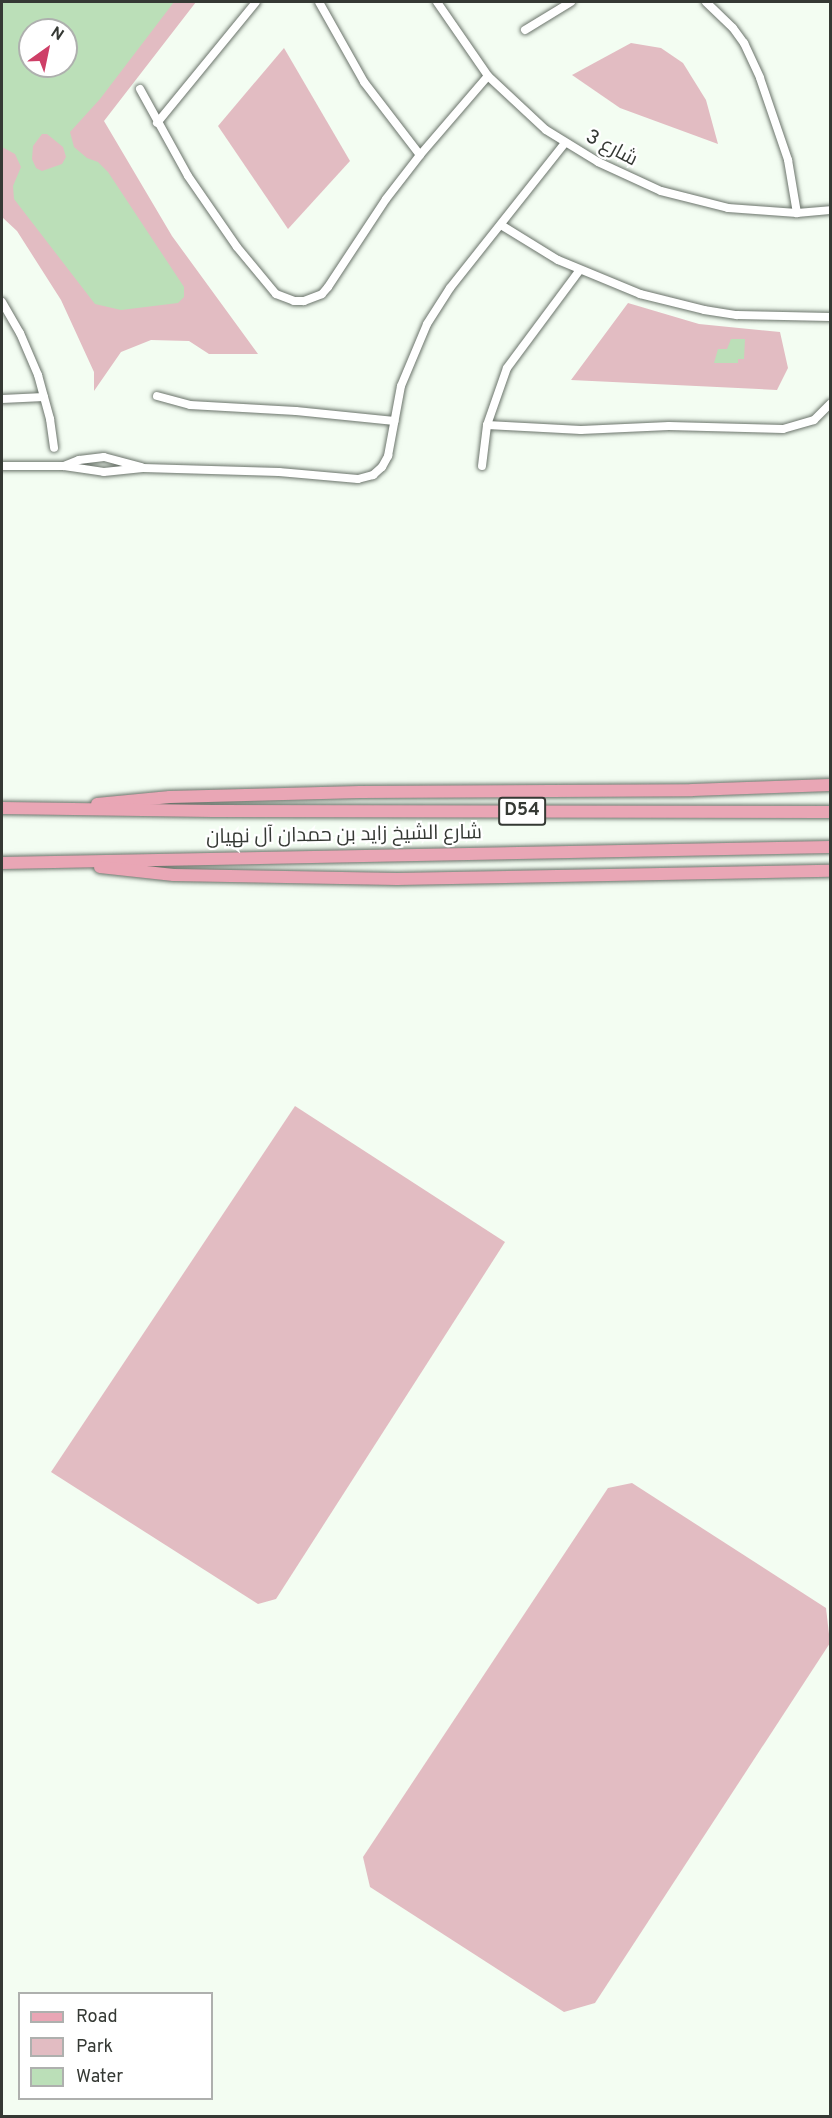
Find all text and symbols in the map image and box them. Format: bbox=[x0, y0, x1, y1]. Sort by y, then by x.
north arrow bbox=[18, 18, 78, 78]
text: N bbox=[46, 23, 67, 46]
street label: شارع 3 bbox=[581, 125, 641, 173]
road number: D54 bbox=[498, 796, 546, 826]
street label: شارع الشيخ زايد بن حمدان آل نهيان bbox=[206, 822, 482, 850]
legend bbox=[18, 1992, 213, 2100]
text: Road bbox=[76, 2006, 118, 2029]
text: Park bbox=[76, 2036, 113, 2059]
text: Water bbox=[76, 2066, 123, 2089]

